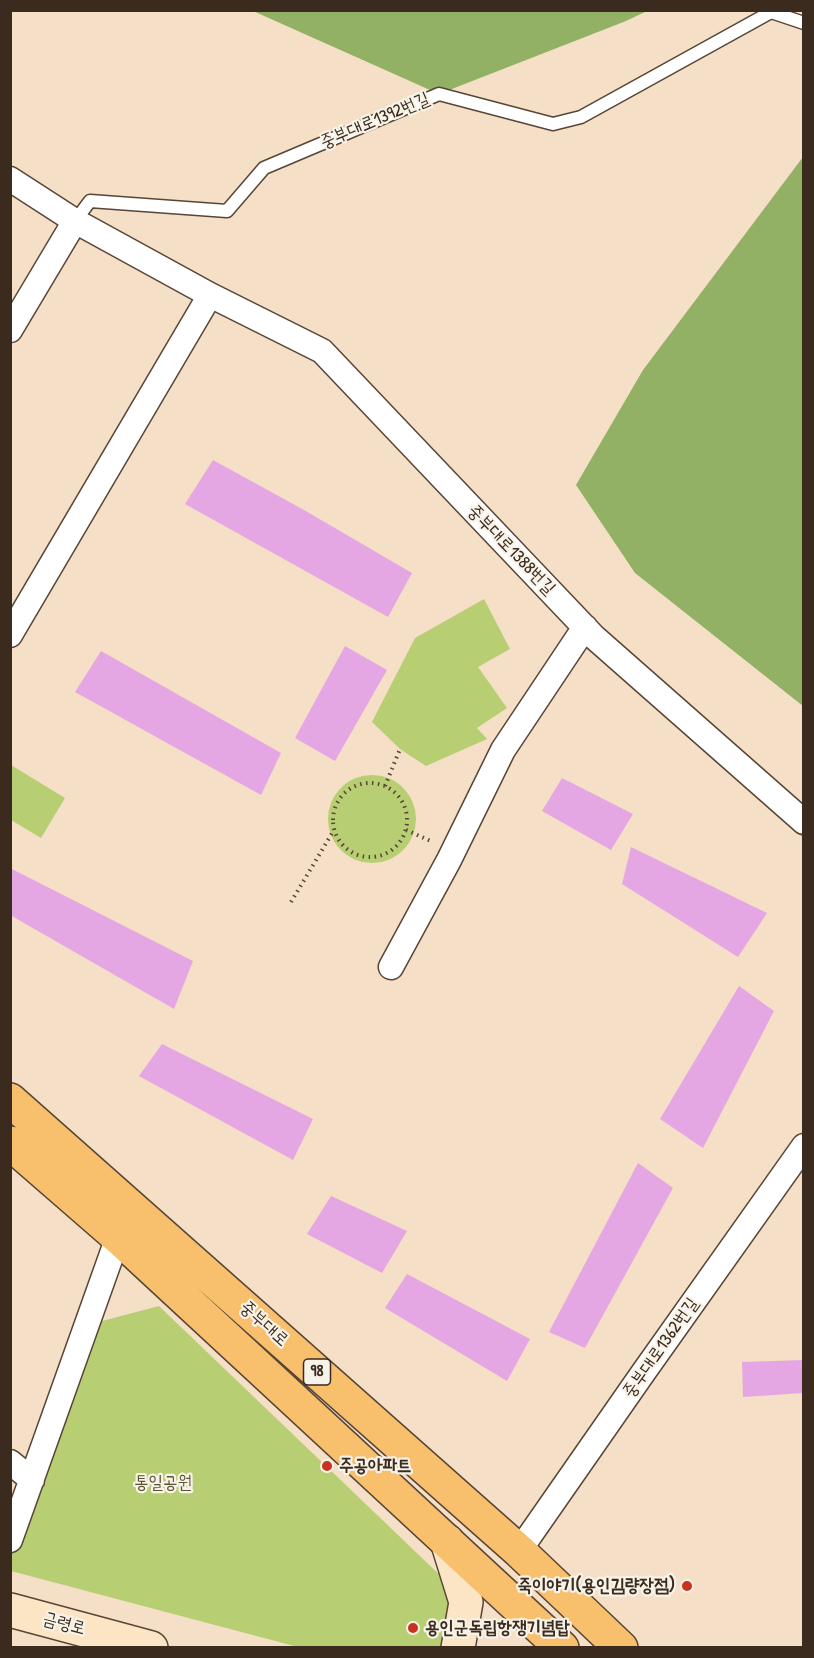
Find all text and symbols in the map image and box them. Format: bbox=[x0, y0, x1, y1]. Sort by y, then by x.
street label: 중부대로1392번길 bbox=[317, 88, 433, 154]
street label: 중부대로1388번길 bbox=[463, 500, 559, 600]
street label: 중부대로1362번길 bbox=[619, 1294, 703, 1402]
street label: 중부대로 bbox=[235, 1297, 293, 1351]
road number: 98 bbox=[304, 1359, 330, 1385]
place label: 주공아파트 bbox=[339, 1455, 411, 1477]
marker: 주공아파트 bbox=[320, 1459, 334, 1473]
park label: 통일공원 bbox=[134, 1472, 192, 1494]
place label: 죽이야기(용인김량장점) bbox=[518, 1575, 675, 1597]
marker: 죽이야기(용인김량장점) bbox=[680, 1579, 694, 1593]
street label: 금령로 bbox=[40, 1608, 88, 1640]
place label: 용인군독립항쟁기념탑 bbox=[425, 1617, 570, 1639]
marker: 용인군독립항쟁기념탑 bbox=[406, 1621, 420, 1635]

